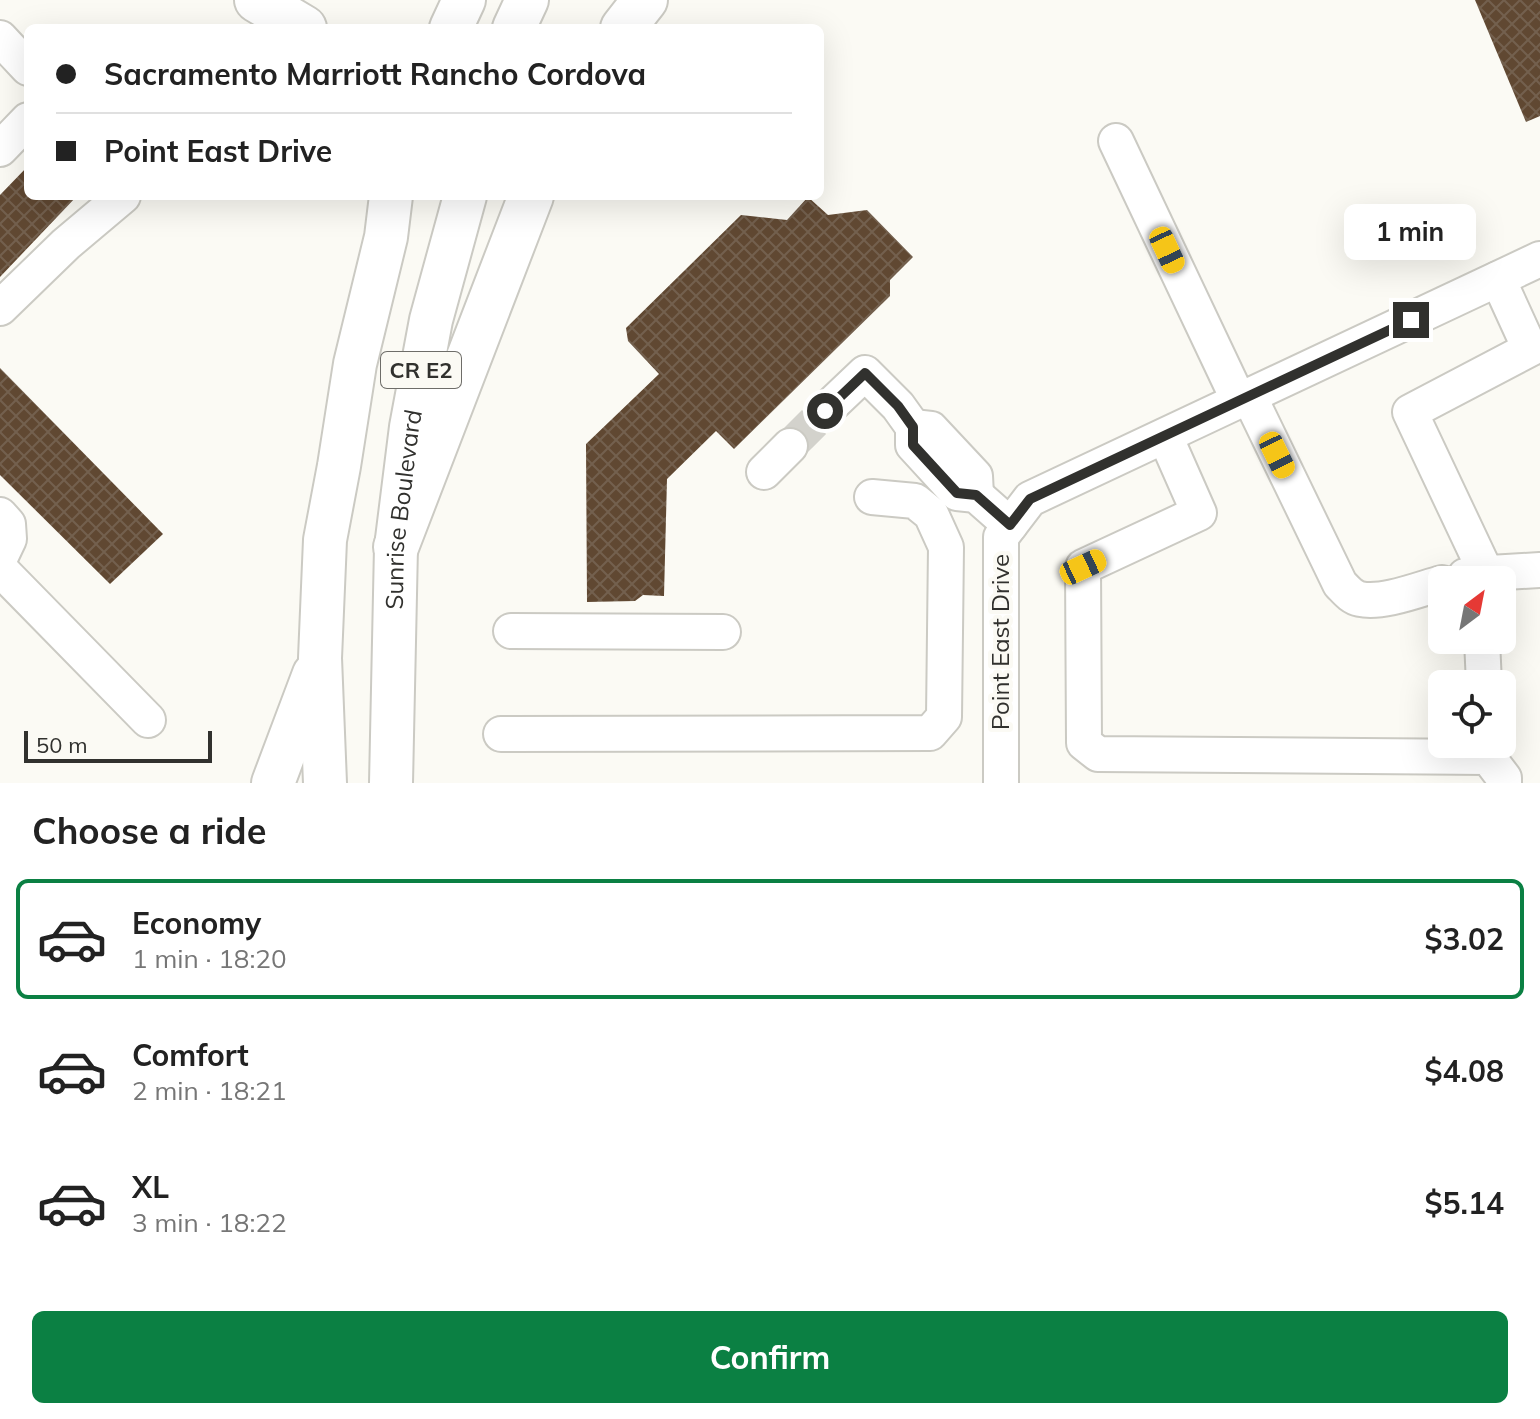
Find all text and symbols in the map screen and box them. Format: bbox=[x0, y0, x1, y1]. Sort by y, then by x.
text: Sacramento Marriott Rancho Cordova bbox=[104, 55, 646, 93]
text: Point East Drive bbox=[104, 132, 332, 170]
callout: 1 min bbox=[1345, 204, 1477, 260]
text: 1 min bbox=[1376, 215, 1444, 248]
car bbox=[1146, 223, 1188, 277]
route end bbox=[1393, 302, 1429, 338]
road number: CR E2 bbox=[381, 352, 461, 388]
route start bbox=[807, 393, 843, 429]
street label: Sunrise Boulevard bbox=[379, 407, 428, 610]
car bbox=[1256, 428, 1298, 482]
car bbox=[1056, 546, 1110, 588]
street label: Point East Drive bbox=[985, 554, 1015, 730]
north arrow bbox=[1428, 566, 1516, 654]
map controls bbox=[1428, 566, 1516, 758]
button: locate bbox=[1428, 670, 1516, 758]
scale bar bbox=[24, 727, 212, 763]
text: 50 m bbox=[36, 731, 87, 759]
text: Choose a ride bbox=[32, 808, 266, 853]
icon: car bbox=[36, 903, 108, 975]
text: Economy bbox=[132, 904, 261, 942]
text: $3.02 bbox=[1425, 920, 1504, 958]
text: 1 min · 18:20 bbox=[132, 942, 287, 975]
icon: car bbox=[36, 1035, 108, 1107]
text: Comfort bbox=[132, 1036, 249, 1074]
text: $4.08 bbox=[1425, 1052, 1504, 1090]
text: 2 min · 18:21 bbox=[132, 1074, 287, 1107]
icon: car bbox=[36, 1167, 108, 1239]
text: XL bbox=[132, 1168, 169, 1206]
text: $5.14 bbox=[1425, 1184, 1504, 1222]
text: 3 min · 18:22 bbox=[132, 1206, 287, 1239]
button: Confirm bbox=[32, 1311, 1508, 1403]

